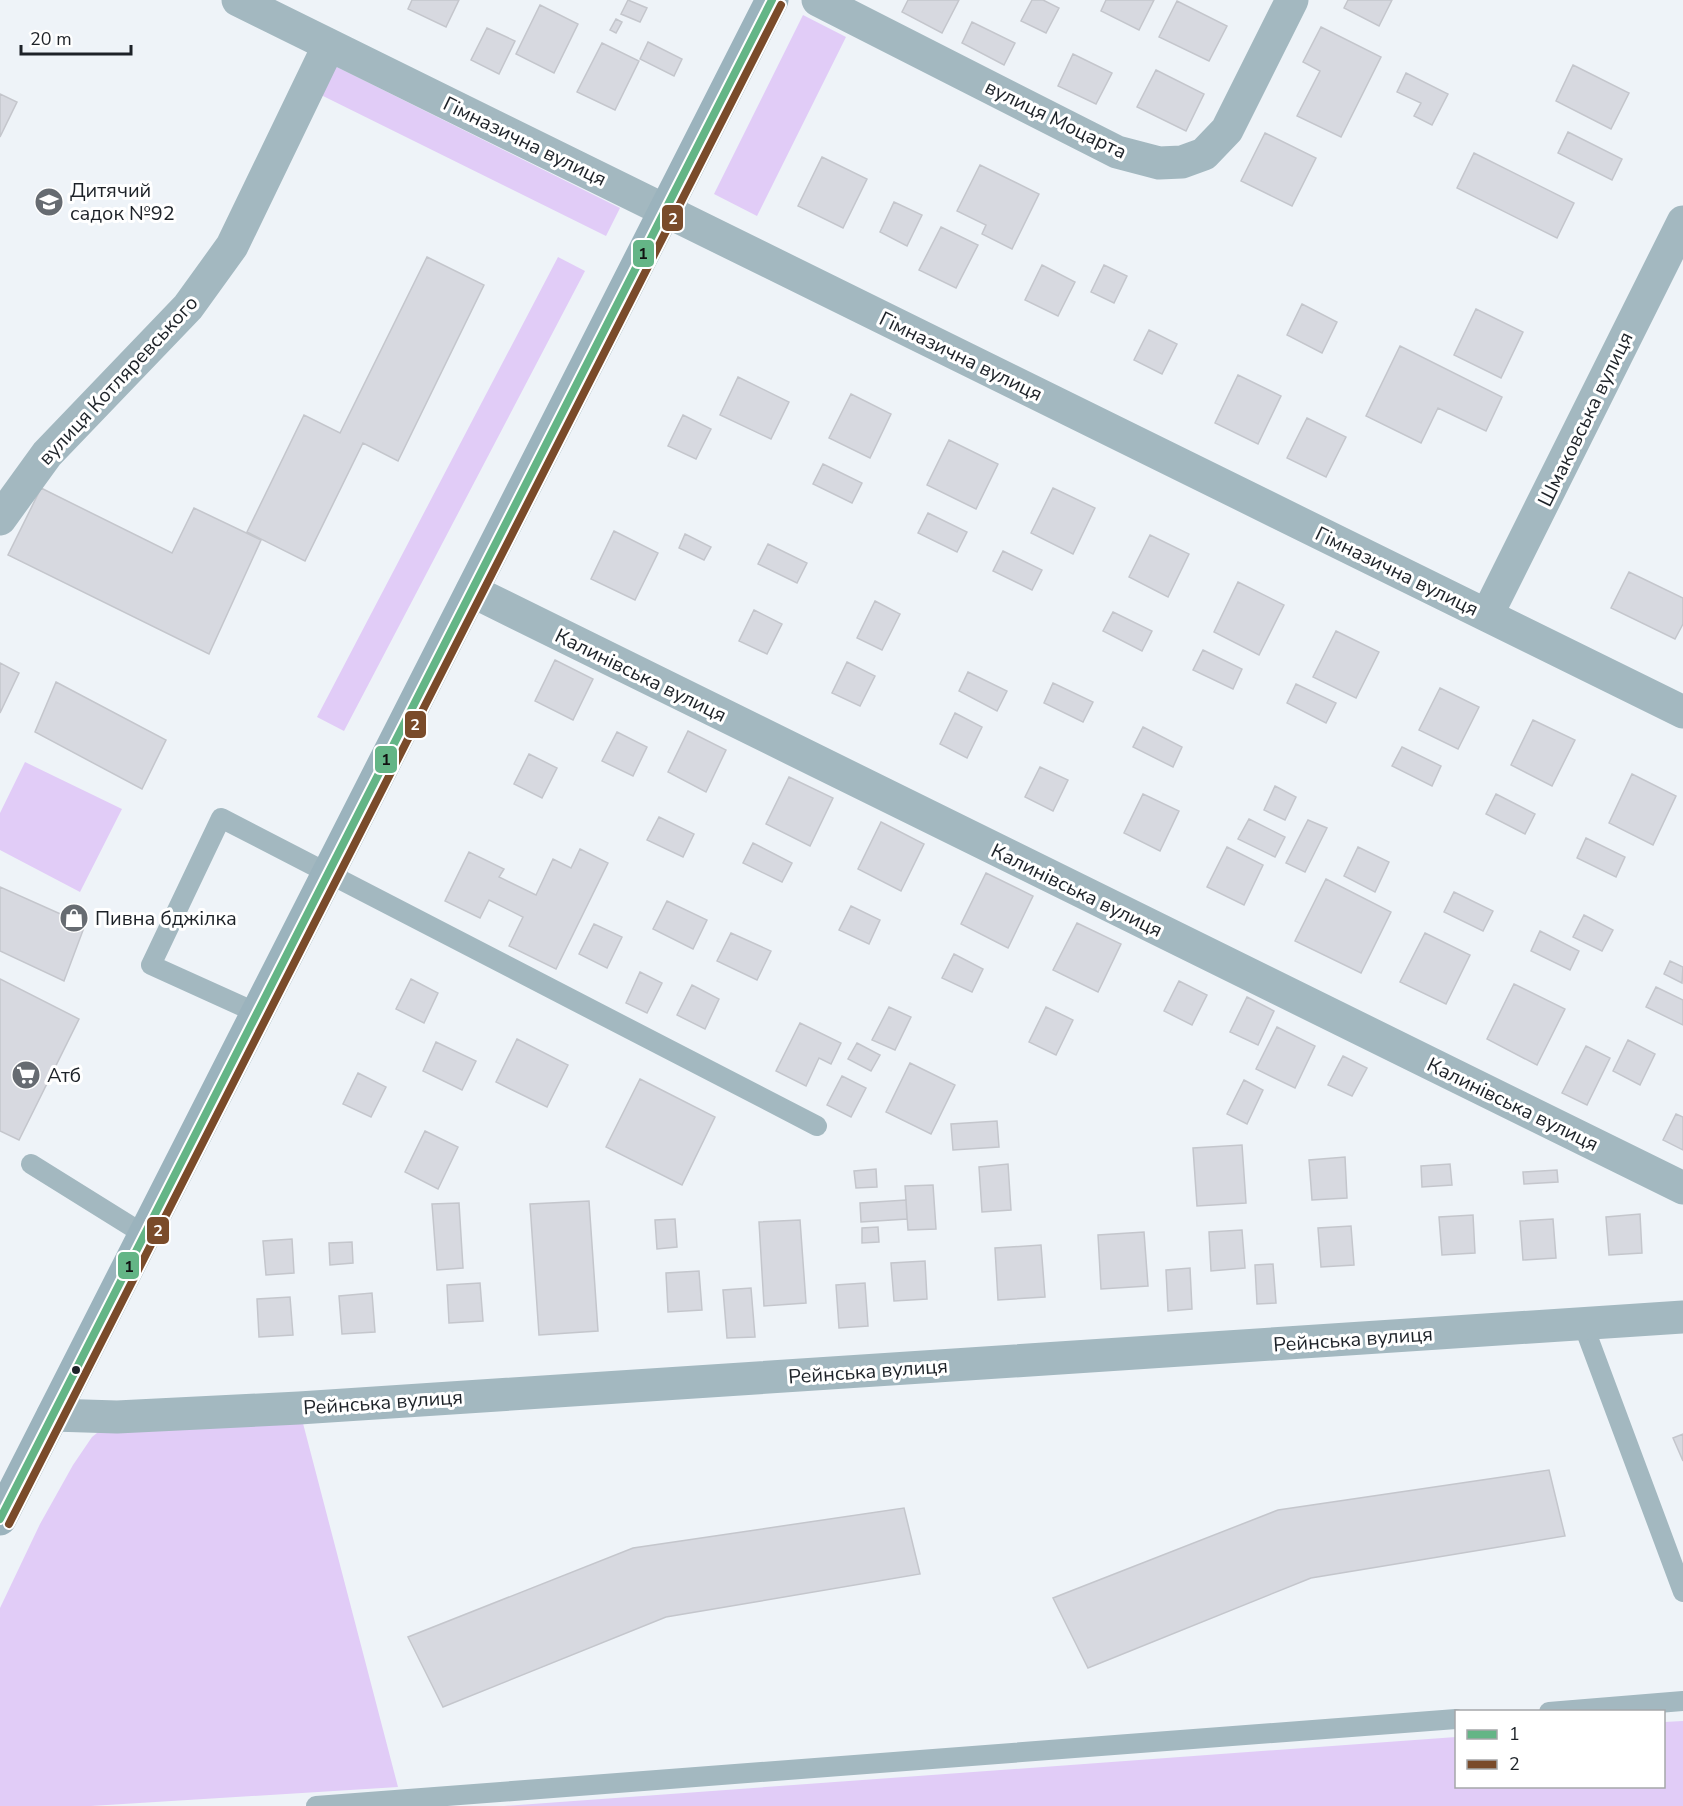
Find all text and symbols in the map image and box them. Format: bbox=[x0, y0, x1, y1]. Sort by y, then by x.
scale bar bbox=[21, 18, 130, 56]
text: 20 m bbox=[30, 27, 72, 51]
street label: вулиця Моцарта bbox=[980, 73, 1131, 165]
street label: Гімназична вулиця bbox=[439, 90, 611, 193]
place label: Дитячий садок №92 bbox=[70, 177, 175, 227]
school or university icon: Дитячий садок №92 bbox=[33, 186, 65, 218]
line badge: 2 bbox=[661, 204, 684, 232]
text: 2 bbox=[668, 208, 678, 230]
line badge: 1 bbox=[632, 239, 655, 268]
text: 1 bbox=[638, 243, 648, 265]
street label: вулиця Котляревського bbox=[33, 290, 204, 471]
street label: Гімназична вулиця bbox=[875, 305, 1047, 408]
street label: Шмаковська вулиця bbox=[1531, 327, 1639, 511]
street label: Гімназична вулиця bbox=[1311, 520, 1483, 623]
street label: Калинівська вулиця bbox=[551, 622, 731, 729]
line badge: 2 bbox=[404, 710, 427, 739]
text: 2 bbox=[410, 714, 420, 736]
line badge: 1 bbox=[374, 745, 398, 774]
text: 1 bbox=[381, 749, 391, 771]
street label: Калинівська вулиця bbox=[987, 837, 1167, 944]
shop icon: Пивна бджілка bbox=[58, 902, 90, 934]
place label: Пивна бджілка bbox=[95, 905, 237, 932]
street label: Калинівська вулиця bbox=[1423, 1051, 1603, 1158]
supermarket icon: Атб bbox=[10, 1059, 42, 1091]
place label: Атб bbox=[47, 1062, 81, 1089]
line badge: 2 bbox=[146, 1216, 170, 1245]
text: 2 bbox=[153, 1220, 163, 1242]
line badge: 1 bbox=[117, 1251, 140, 1280]
text: 1 bbox=[124, 1256, 134, 1278]
street label: Рейнська вулиця bbox=[1272, 1320, 1434, 1359]
street label: Рейнська вулиця bbox=[787, 1352, 949, 1391]
unlabelled marker bbox=[70, 1364, 82, 1376]
street label: Рейнська вулиця bbox=[302, 1383, 464, 1422]
legend bbox=[1455, 1710, 1665, 1788]
text: 1 bbox=[1509, 1722, 1520, 1746]
text: 2 bbox=[1509, 1752, 1520, 1776]

